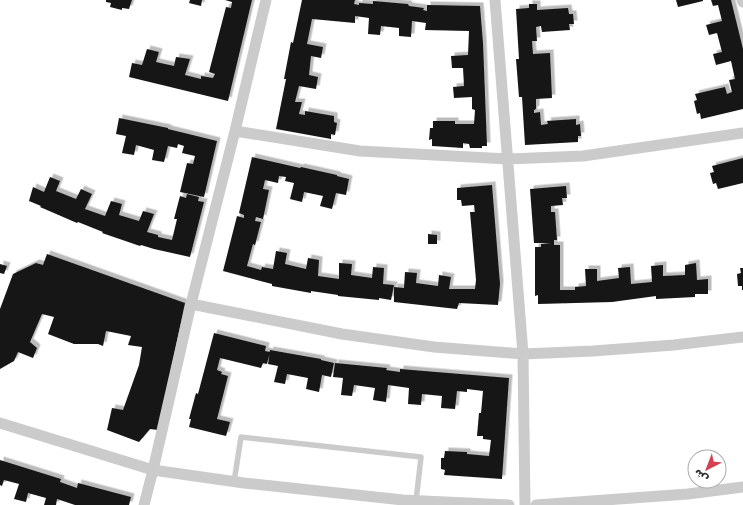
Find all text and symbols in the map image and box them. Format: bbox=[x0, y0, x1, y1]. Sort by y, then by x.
north arrow bbox=[687, 449, 727, 489]
text: ش bbox=[691, 466, 711, 486]

